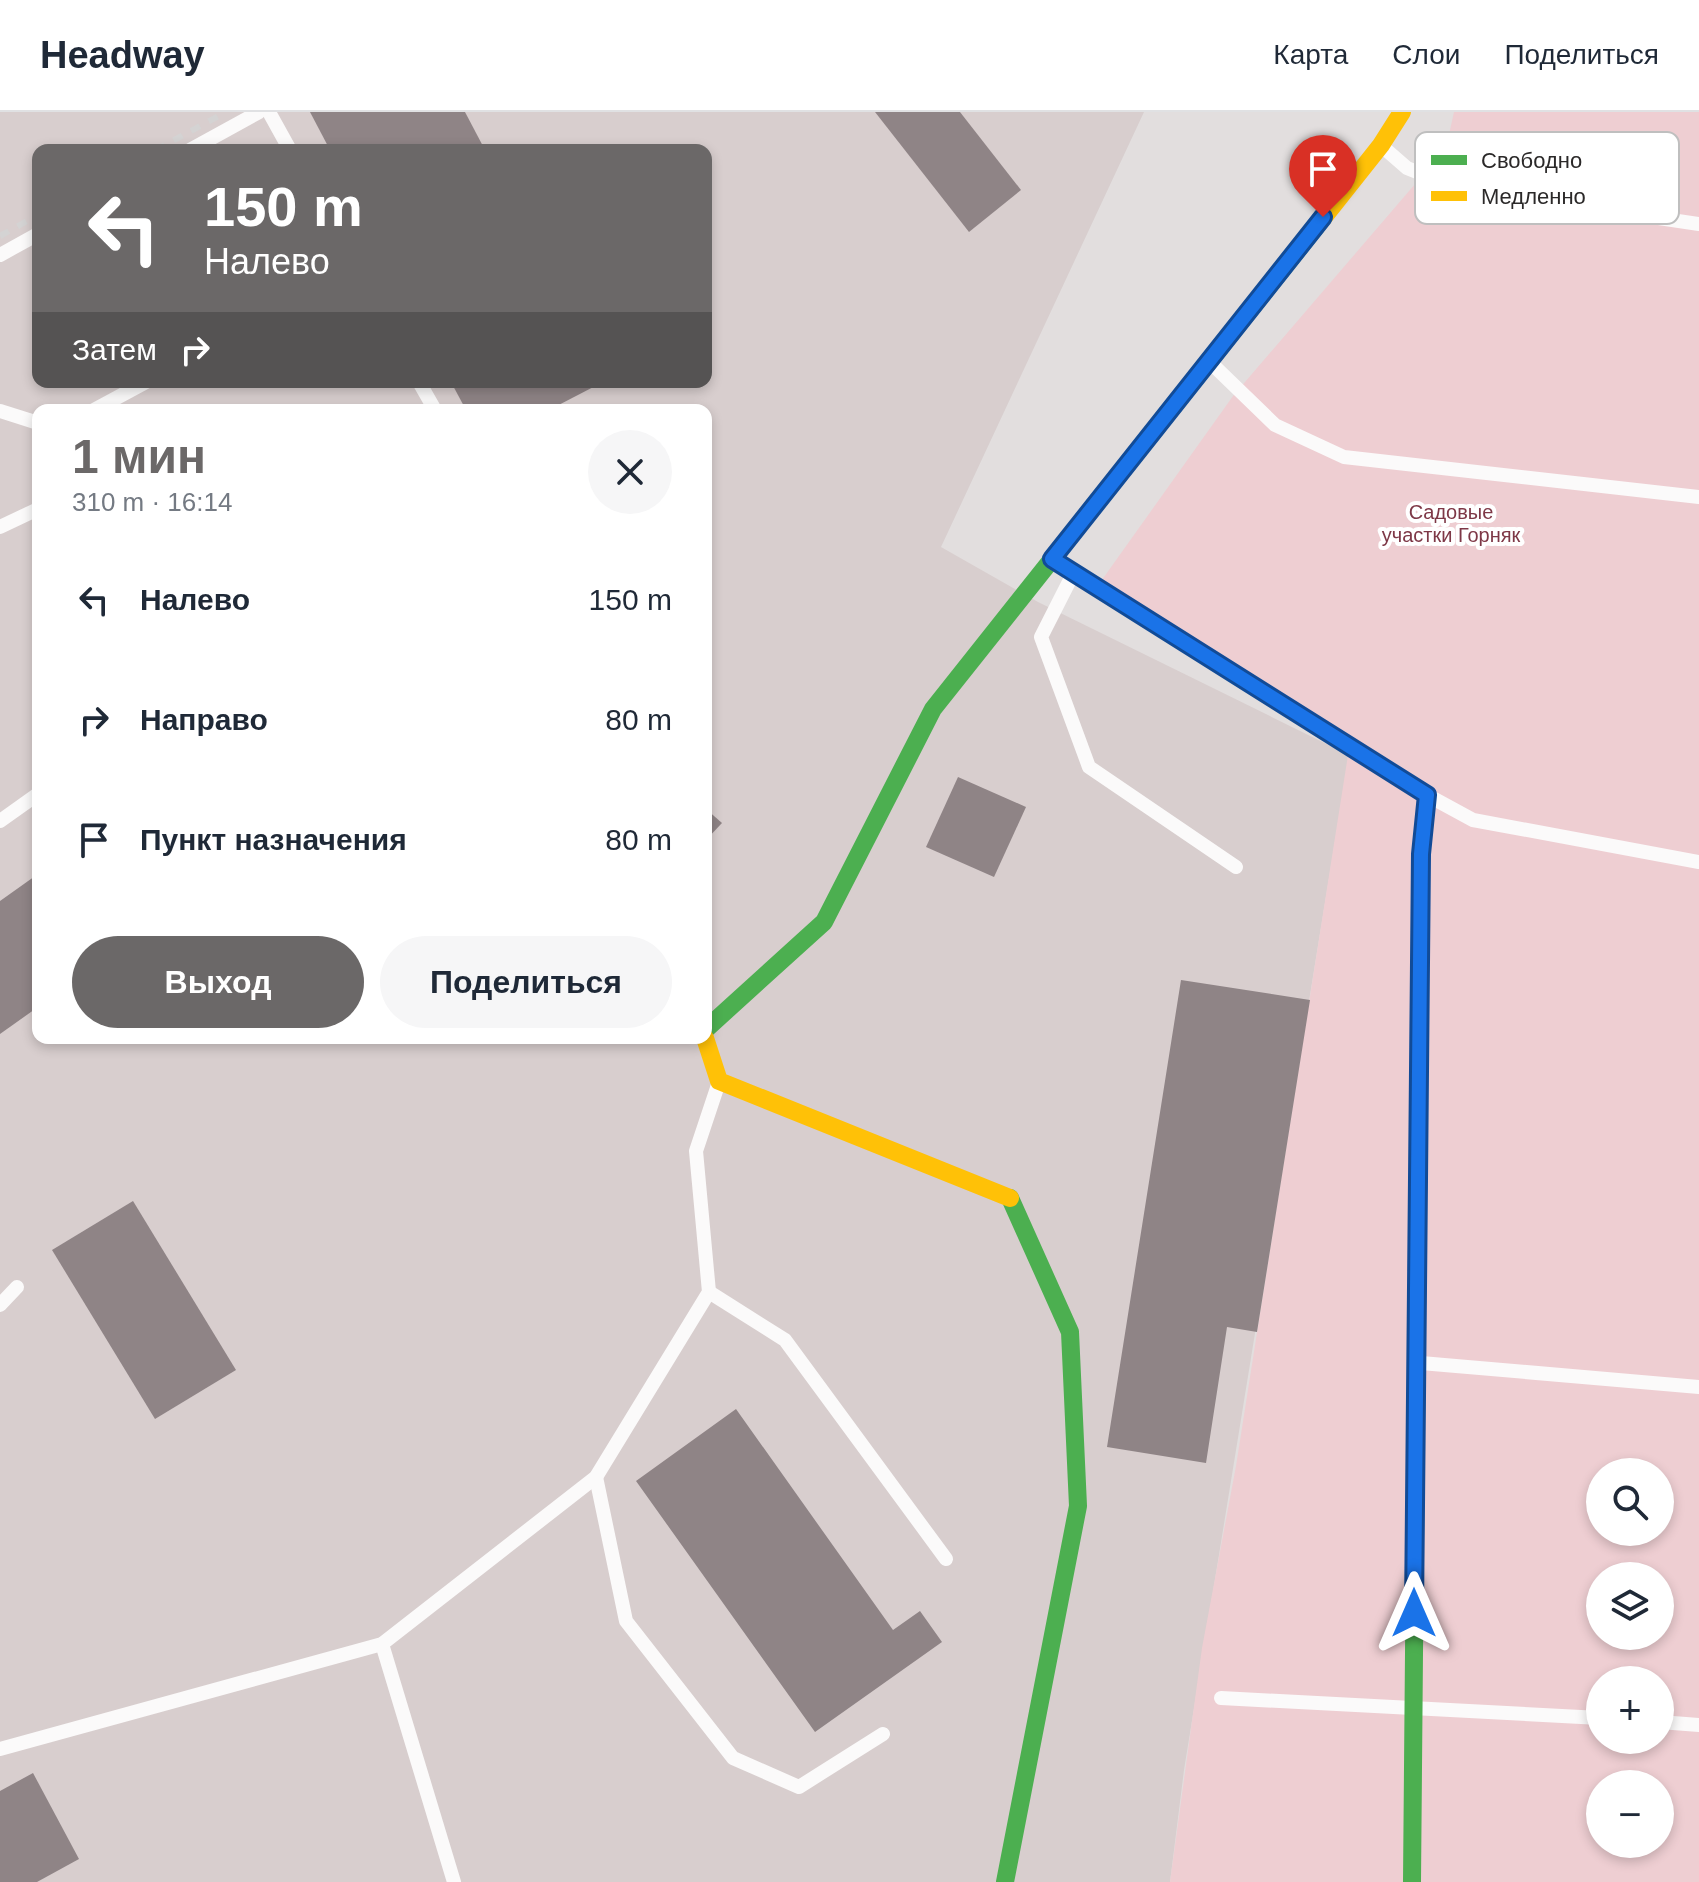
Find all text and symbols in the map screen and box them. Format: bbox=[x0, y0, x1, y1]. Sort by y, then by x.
text: Headway bbox=[40, 34, 205, 76]
text: Карта bbox=[1273, 39, 1348, 70]
text: Слои bbox=[1392, 39, 1460, 70]
text: Поделиться bbox=[1504, 39, 1659, 70]
legend bbox=[1415, 132, 1679, 224]
pin bbox=[1289, 135, 1357, 217]
icon: arrive bbox=[1301, 147, 1345, 191]
text: Свободно bbox=[1481, 148, 1582, 173]
text: 150 m bbox=[204, 175, 363, 238]
icon: left bbox=[72, 176, 176, 280]
text: Медленно bbox=[1481, 184, 1586, 209]
text: Налево bbox=[204, 241, 330, 282]
icon: right bbox=[173, 328, 217, 372]
text: Затем bbox=[72, 333, 157, 366]
text: 1 мин bbox=[72, 430, 206, 483]
button: close bbox=[588, 430, 672, 514]
text: 310 m · 16:14 bbox=[72, 487, 232, 517]
park label: Садовые участки Горняк bbox=[1382, 501, 1521, 546]
icon: left bbox=[72, 578, 116, 622]
text: Налево bbox=[140, 583, 250, 616]
text: 150 m bbox=[589, 583, 672, 616]
icon: right bbox=[72, 698, 116, 742]
text: Направо bbox=[140, 703, 268, 736]
text: 80 m bbox=[605, 703, 672, 736]
icon: arrive bbox=[72, 818, 116, 862]
text: Пункт назначения bbox=[140, 823, 407, 856]
text: 80 m bbox=[605, 823, 672, 856]
button: Выход bbox=[72, 936, 364, 1028]
button: Поделиться bbox=[380, 936, 672, 1028]
map controls bbox=[1586, 1458, 1674, 1858]
button: search bbox=[1586, 1458, 1674, 1546]
button: layers bbox=[1586, 1562, 1674, 1650]
position arrow bbox=[1372, 1571, 1456, 1655]
button: + bbox=[1586, 1666, 1674, 1754]
button: − bbox=[1586, 1770, 1674, 1858]

